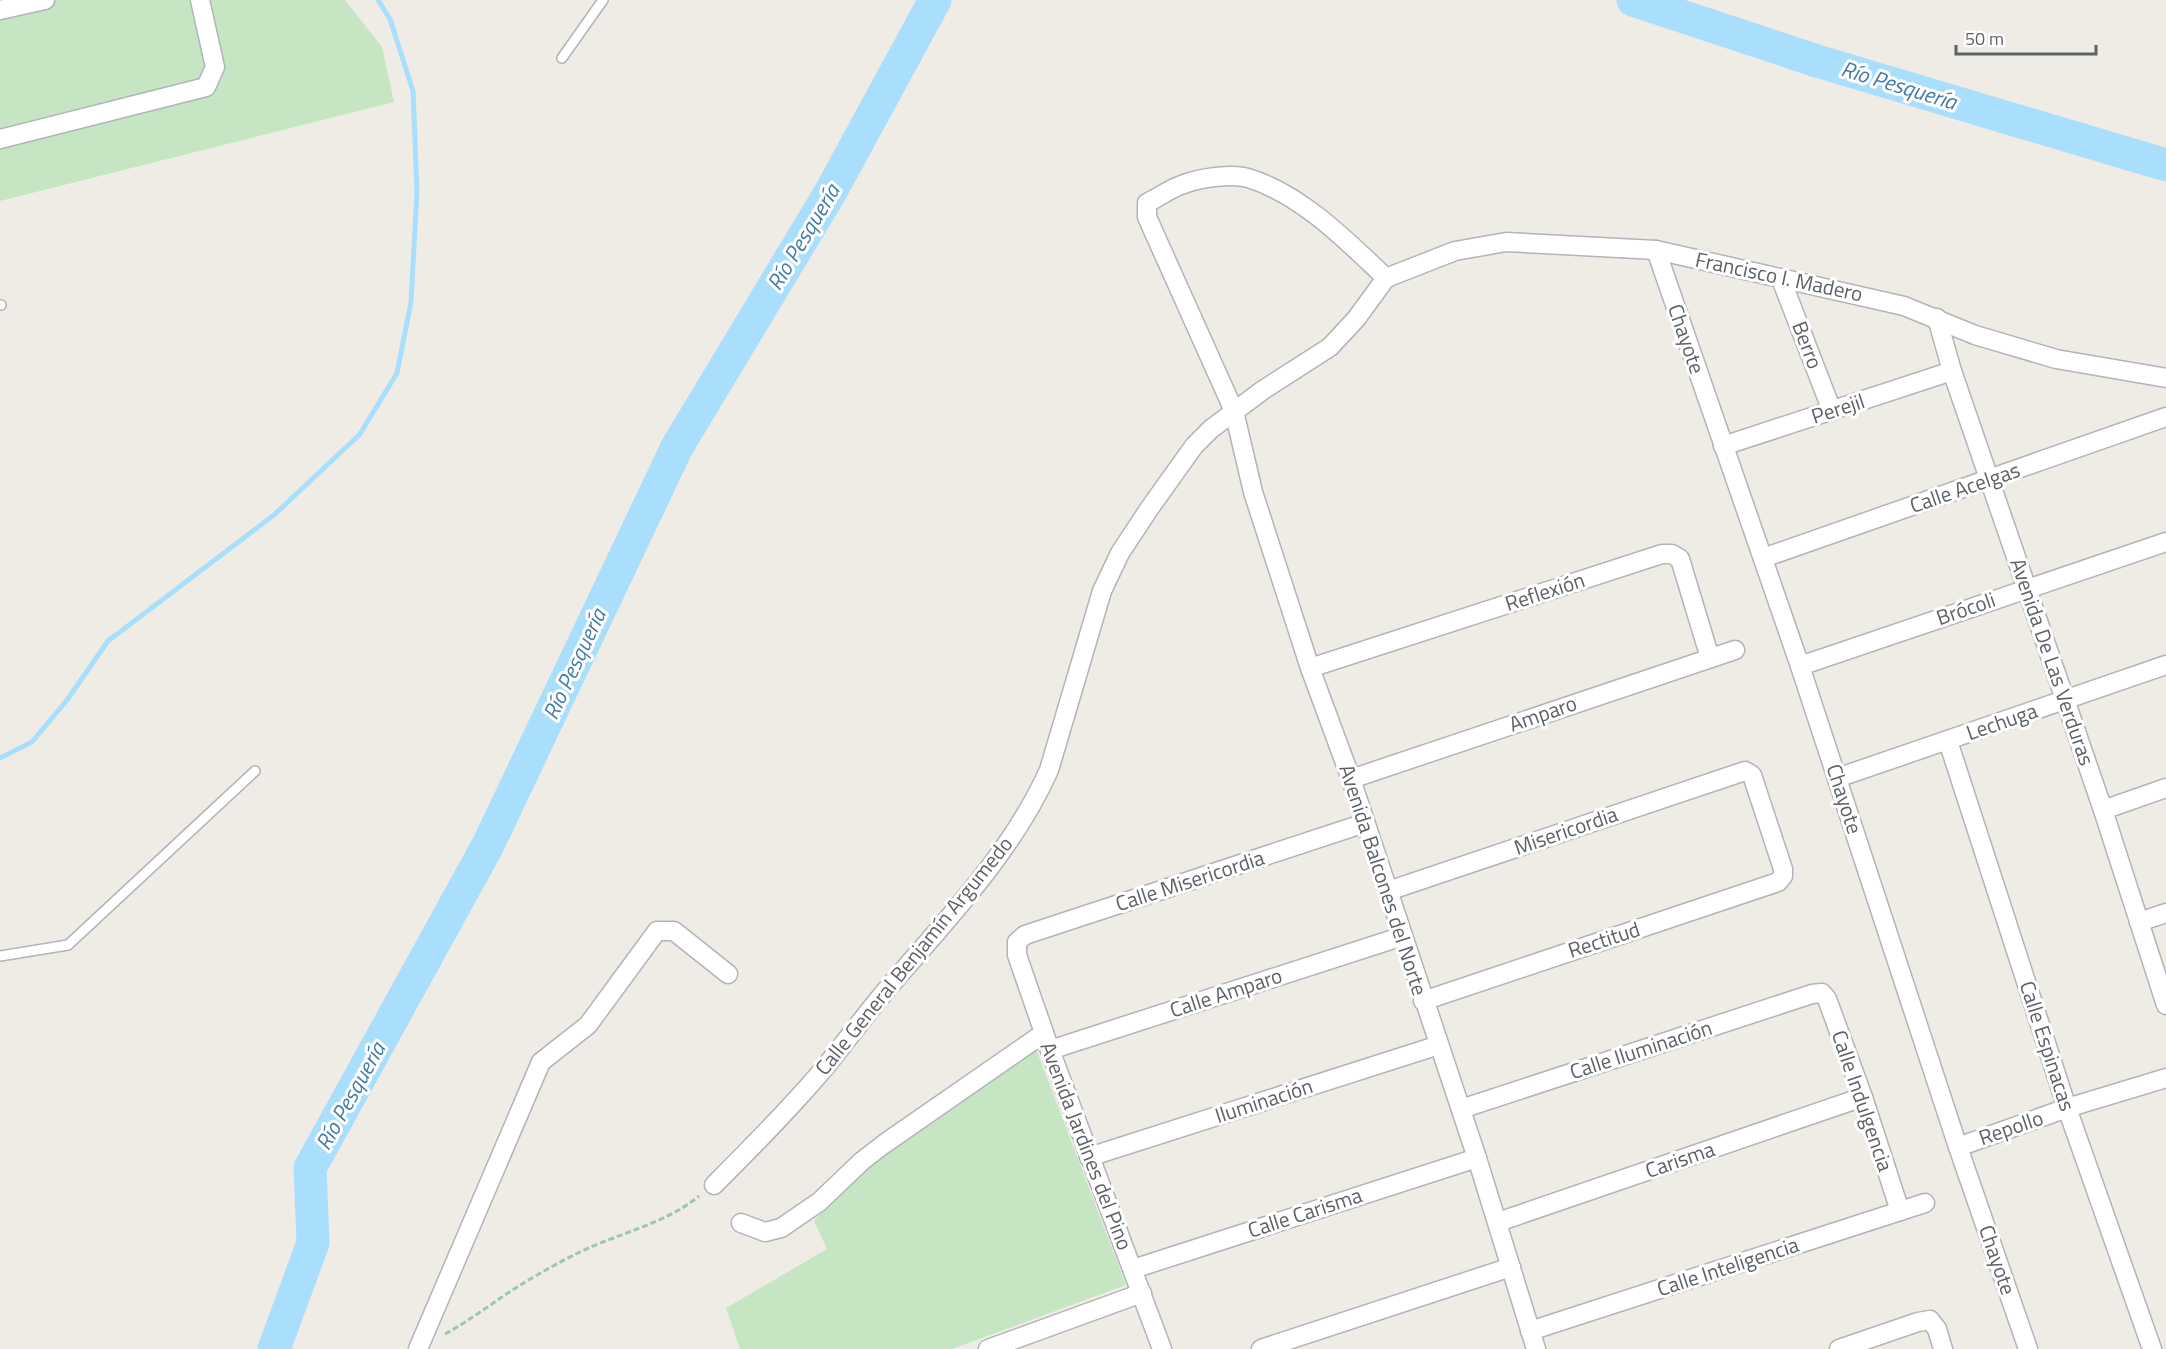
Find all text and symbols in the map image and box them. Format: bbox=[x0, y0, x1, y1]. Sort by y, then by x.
scale bar bbox=[1956, 18, 2096, 56]
text: 50 m bbox=[1965, 25, 2004, 52]
water label: Río Pesquería bbox=[1837, 51, 1963, 119]
water label: Río Pesquería bbox=[758, 176, 849, 297]
street label: Francisco I. Madero bbox=[1693, 243, 1866, 309]
street label: Chayote bbox=[1660, 299, 1714, 378]
street label: Berro bbox=[1784, 316, 1832, 373]
street label: Perejil bbox=[1807, 384, 1869, 432]
street label: Calle Acelgas bbox=[1905, 453, 2024, 521]
street label: Avenida De Las Verduras bbox=[2002, 554, 2103, 770]
street label: Reflexión bbox=[1501, 563, 1589, 619]
street label: Brócoli bbox=[1932, 583, 2000, 633]
water label: Río Pesquería bbox=[533, 601, 615, 725]
street label: Amparo bbox=[1504, 687, 1581, 740]
street label: Lechuga bbox=[1962, 694, 2042, 748]
street label: Chayote bbox=[1819, 759, 1871, 838]
street label: Avenida Balcones del Norte bbox=[1331, 760, 1436, 999]
street label: Misericordia bbox=[1509, 797, 1622, 863]
street label: Calle General Benjamín Argumedo bbox=[807, 829, 1020, 1082]
street label: Calle Misericordia bbox=[1111, 841, 1269, 919]
street label: Rectitud bbox=[1564, 912, 1644, 966]
street label: Calle Amparo bbox=[1165, 959, 1286, 1025]
street label: Calle Espinacas bbox=[2012, 976, 2084, 1115]
street label: Calle Iluminación bbox=[1565, 1011, 1716, 1087]
street label: Calle Indulgencia bbox=[1824, 1026, 1902, 1176]
water label: Río Pesquería bbox=[306, 1034, 395, 1156]
street label: Avenida Jardines del Pino bbox=[1032, 1037, 1141, 1255]
street label: Iluminación bbox=[1211, 1069, 1317, 1131]
street label: Repollo bbox=[1974, 1101, 2047, 1153]
street label: Carisma bbox=[1641, 1132, 1719, 1186]
street label: Calle Carisma bbox=[1243, 1178, 1366, 1246]
street label: Chayote bbox=[1971, 1220, 2025, 1299]
street label: Calle Inteligencia bbox=[1653, 1228, 1803, 1304]

